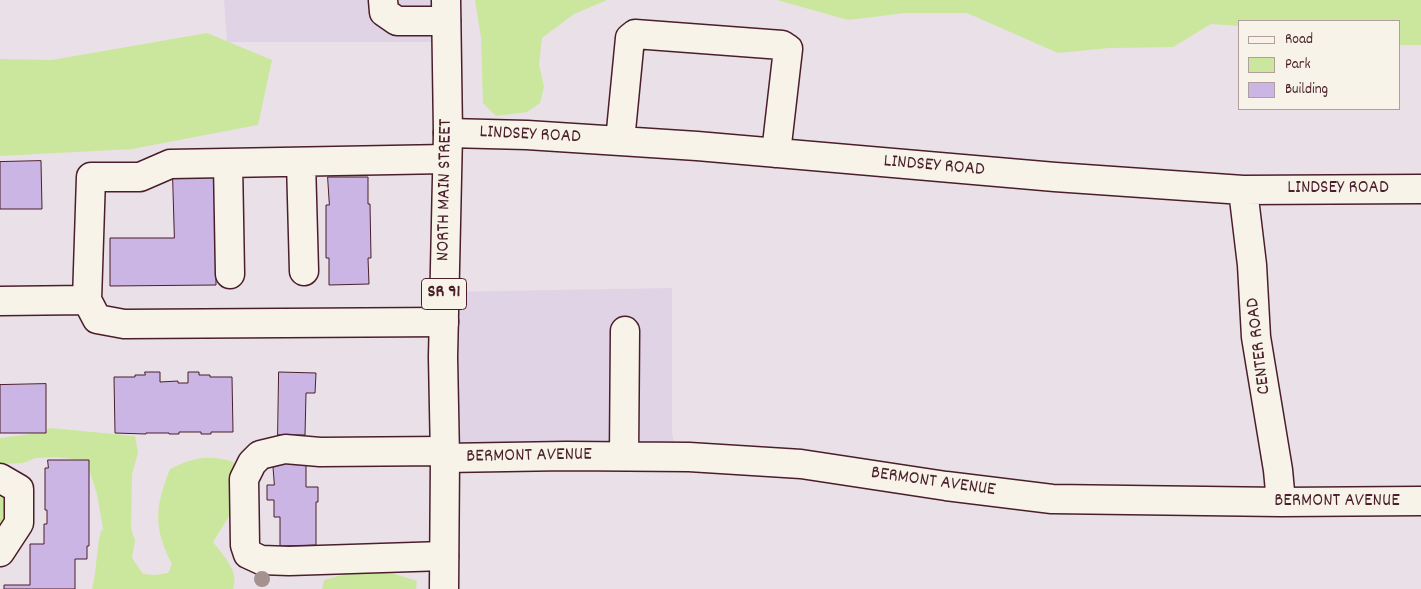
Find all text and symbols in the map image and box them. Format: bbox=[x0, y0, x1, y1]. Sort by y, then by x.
legend bbox=[1238, 20, 1401, 110]
text: Road bbox=[1285, 29, 1313, 51]
text: Park bbox=[1285, 54, 1311, 76]
text: Building bbox=[1285, 79, 1328, 101]
street label: NORTH MAIN STREET bbox=[433, 119, 459, 261]
street label: LINDSEY ROAD bbox=[479, 122, 581, 150]
street label: LINDSEY ROAD bbox=[882, 151, 986, 183]
street label: LINDSEY ROAD bbox=[1287, 178, 1389, 200]
road number: SR 91 bbox=[422, 278, 466, 310]
street label: CENTER ROAD bbox=[1243, 296, 1277, 396]
street label: BERMONT AVENUE bbox=[466, 445, 592, 469]
street label: BERMONT AVENUE bbox=[869, 463, 997, 503]
street label: BERMONT AVENUE bbox=[1274, 491, 1400, 513]

